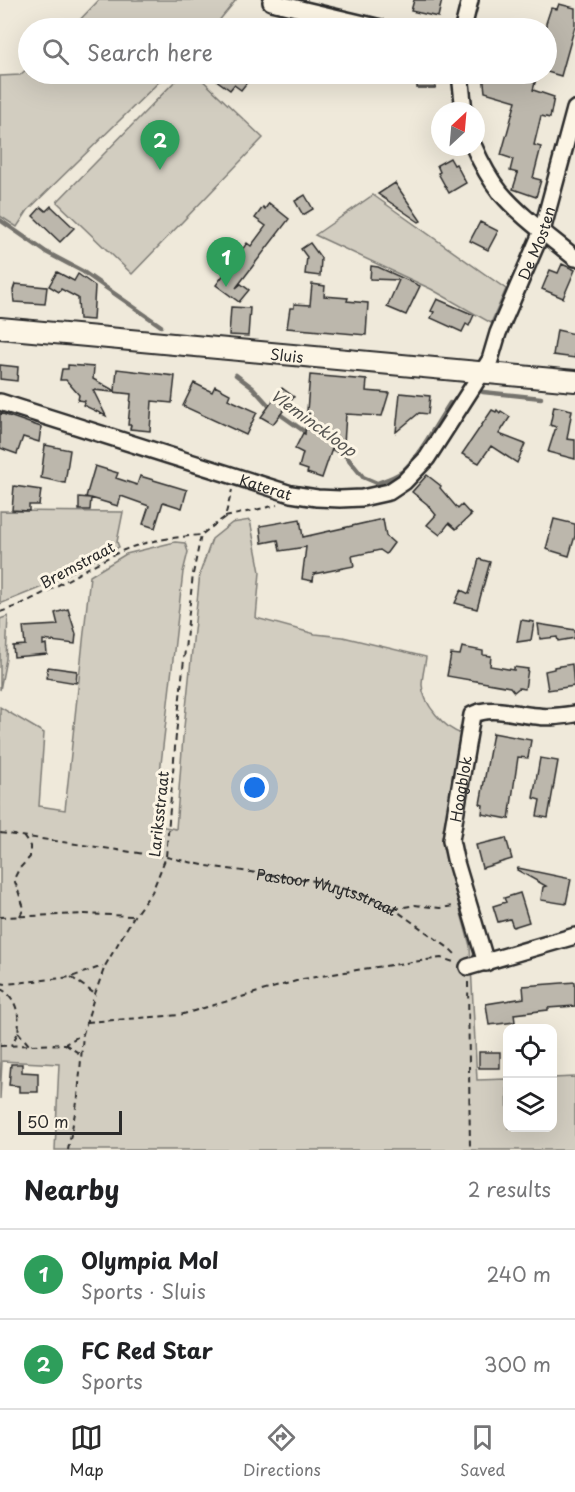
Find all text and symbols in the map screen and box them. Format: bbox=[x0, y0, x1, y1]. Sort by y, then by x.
search box bbox=[18, 18, 557, 84]
icon: search bbox=[39, 35, 72, 68]
text: Search here bbox=[87, 35, 213, 68]
north arrow bbox=[431, 102, 485, 156]
pin: 2 bbox=[140, 120, 180, 170]
street label: De Mosten bbox=[511, 204, 560, 283]
pin: 1 bbox=[206, 238, 246, 287]
street label: Sluis bbox=[269, 341, 305, 367]
water label: Vleminckloop bbox=[266, 383, 363, 462]
street label: Katerat bbox=[237, 467, 295, 505]
street label: Bremstraat bbox=[35, 535, 119, 593]
street label: Hoogblok bbox=[443, 753, 477, 824]
street label: Lariksstraat bbox=[142, 770, 174, 858]
your location bbox=[240, 773, 269, 802]
street label: Pastoor Wuytsstraat bbox=[255, 861, 403, 920]
map controls bbox=[503, 1024, 557, 1132]
button: locate bbox=[503, 1024, 557, 1078]
button: layers bbox=[503, 1078, 557, 1132]
scale bar bbox=[18, 1108, 122, 1136]
text: 50 m bbox=[27, 1109, 68, 1133]
text: Nearby bbox=[24, 1170, 119, 1209]
text: 2 results bbox=[468, 1174, 551, 1204]
text: Olympia Mol bbox=[81, 1243, 219, 1276]
text: 1 bbox=[39, 1259, 48, 1289]
text: 240 m bbox=[486, 1259, 551, 1289]
text: Sports · Sluis bbox=[81, 1276, 206, 1306]
text: FC Red Star bbox=[81, 1333, 213, 1366]
text: 2 bbox=[36, 1349, 51, 1379]
text: 300 m bbox=[484, 1349, 551, 1379]
text: Sports bbox=[81, 1366, 143, 1396]
tab: Map bbox=[70, 1421, 104, 1481]
tab: Directions bbox=[243, 1421, 321, 1481]
tab: Saved bbox=[460, 1421, 505, 1481]

